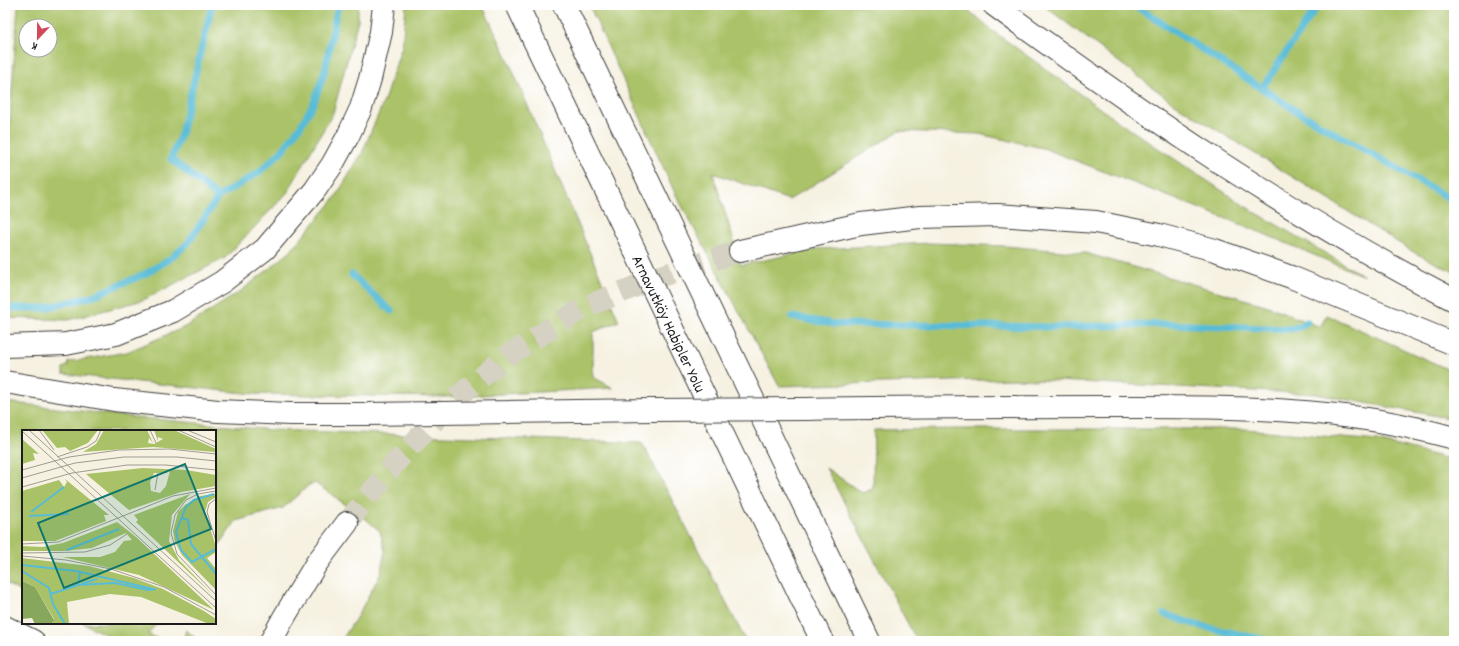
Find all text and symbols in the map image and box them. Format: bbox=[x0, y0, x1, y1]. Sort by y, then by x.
north arrow bbox=[18, 18, 58, 58]
text: K bbox=[30, 37, 40, 54]
street label: Arnavutköy Habipler Yolu bbox=[625, 252, 710, 397]
inset map bbox=[22, 430, 216, 624]

